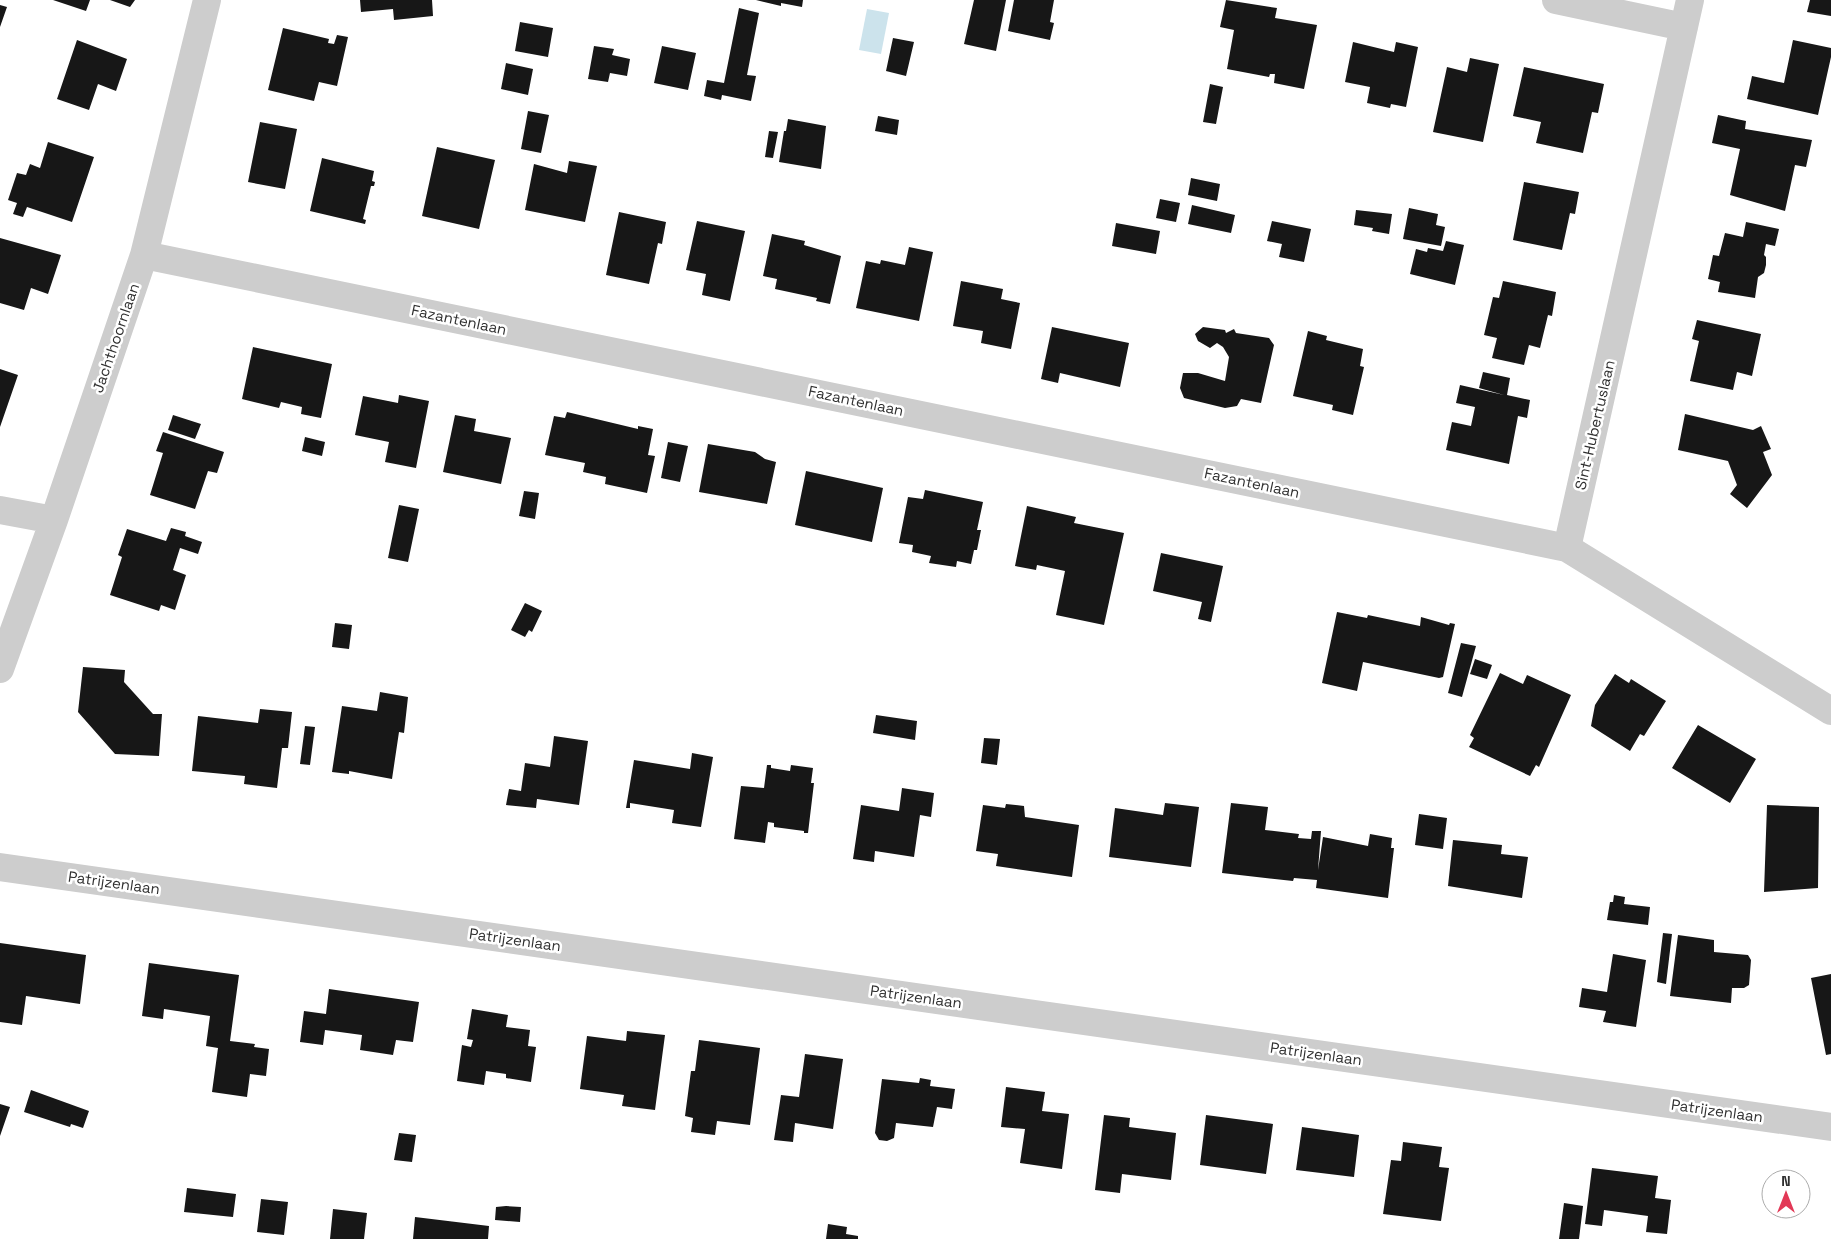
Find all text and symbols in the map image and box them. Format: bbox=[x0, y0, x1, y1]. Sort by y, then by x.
street label: Jachthoornlaan bbox=[88, 281, 143, 395]
street label: Fazantenlaan bbox=[410, 300, 508, 339]
street label: Sint-Hubertuslaan bbox=[1570, 358, 1619, 492]
street label: Fazantenlaan bbox=[807, 381, 905, 420]
street label: Fazantenlaan bbox=[1203, 463, 1301, 502]
street label: Patrijzenlaan bbox=[67, 867, 161, 898]
street label: Patrijzenlaan bbox=[468, 924, 562, 955]
street label: Patrijzenlaan bbox=[869, 981, 963, 1012]
street label: Patrijzenlaan bbox=[1269, 1038, 1363, 1069]
street label: Patrijzenlaan bbox=[1670, 1095, 1764, 1126]
north arrow bbox=[1761, 1169, 1811, 1219]
text: N bbox=[1781, 1172, 1791, 1190]

